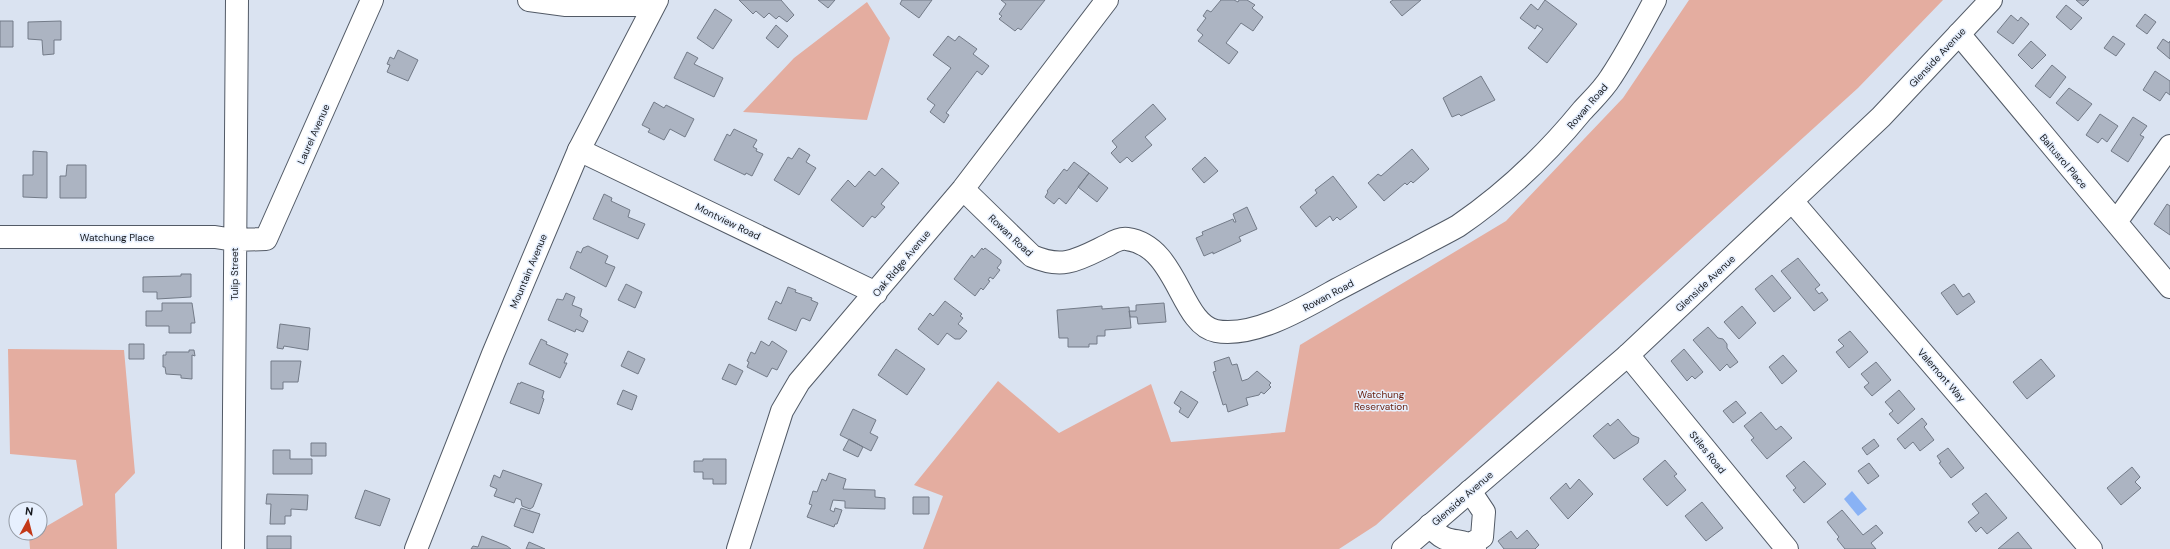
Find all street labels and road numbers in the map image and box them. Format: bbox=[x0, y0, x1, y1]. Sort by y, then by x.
street label: Glenside Avenue bbox=[1906, 24, 1969, 90]
street label: Rowan Road bbox=[1564, 81, 1611, 132]
street label: Laurel Avenue bbox=[294, 102, 333, 166]
street label: Baltusrol Place bbox=[2037, 131, 2091, 192]
street label: Montview Road bbox=[693, 200, 762, 243]
street label: Rowan Road bbox=[986, 212, 1036, 259]
street label: Oak Ridge Avenue bbox=[870, 227, 933, 299]
street label: Watchung Place bbox=[80, 231, 154, 244]
street label: Mountain Avenue bbox=[507, 232, 550, 311]
street label: Tulip Street bbox=[228, 248, 241, 300]
street label: Glenside Avenue bbox=[1673, 252, 1738, 314]
street label: Rowan Road bbox=[1300, 277, 1356, 314]
street label: Valemont Way bbox=[1915, 346, 1969, 405]
street label: Stiles Road bbox=[1687, 428, 1729, 476]
street label: Glenside Avenue bbox=[1429, 468, 1496, 529]

